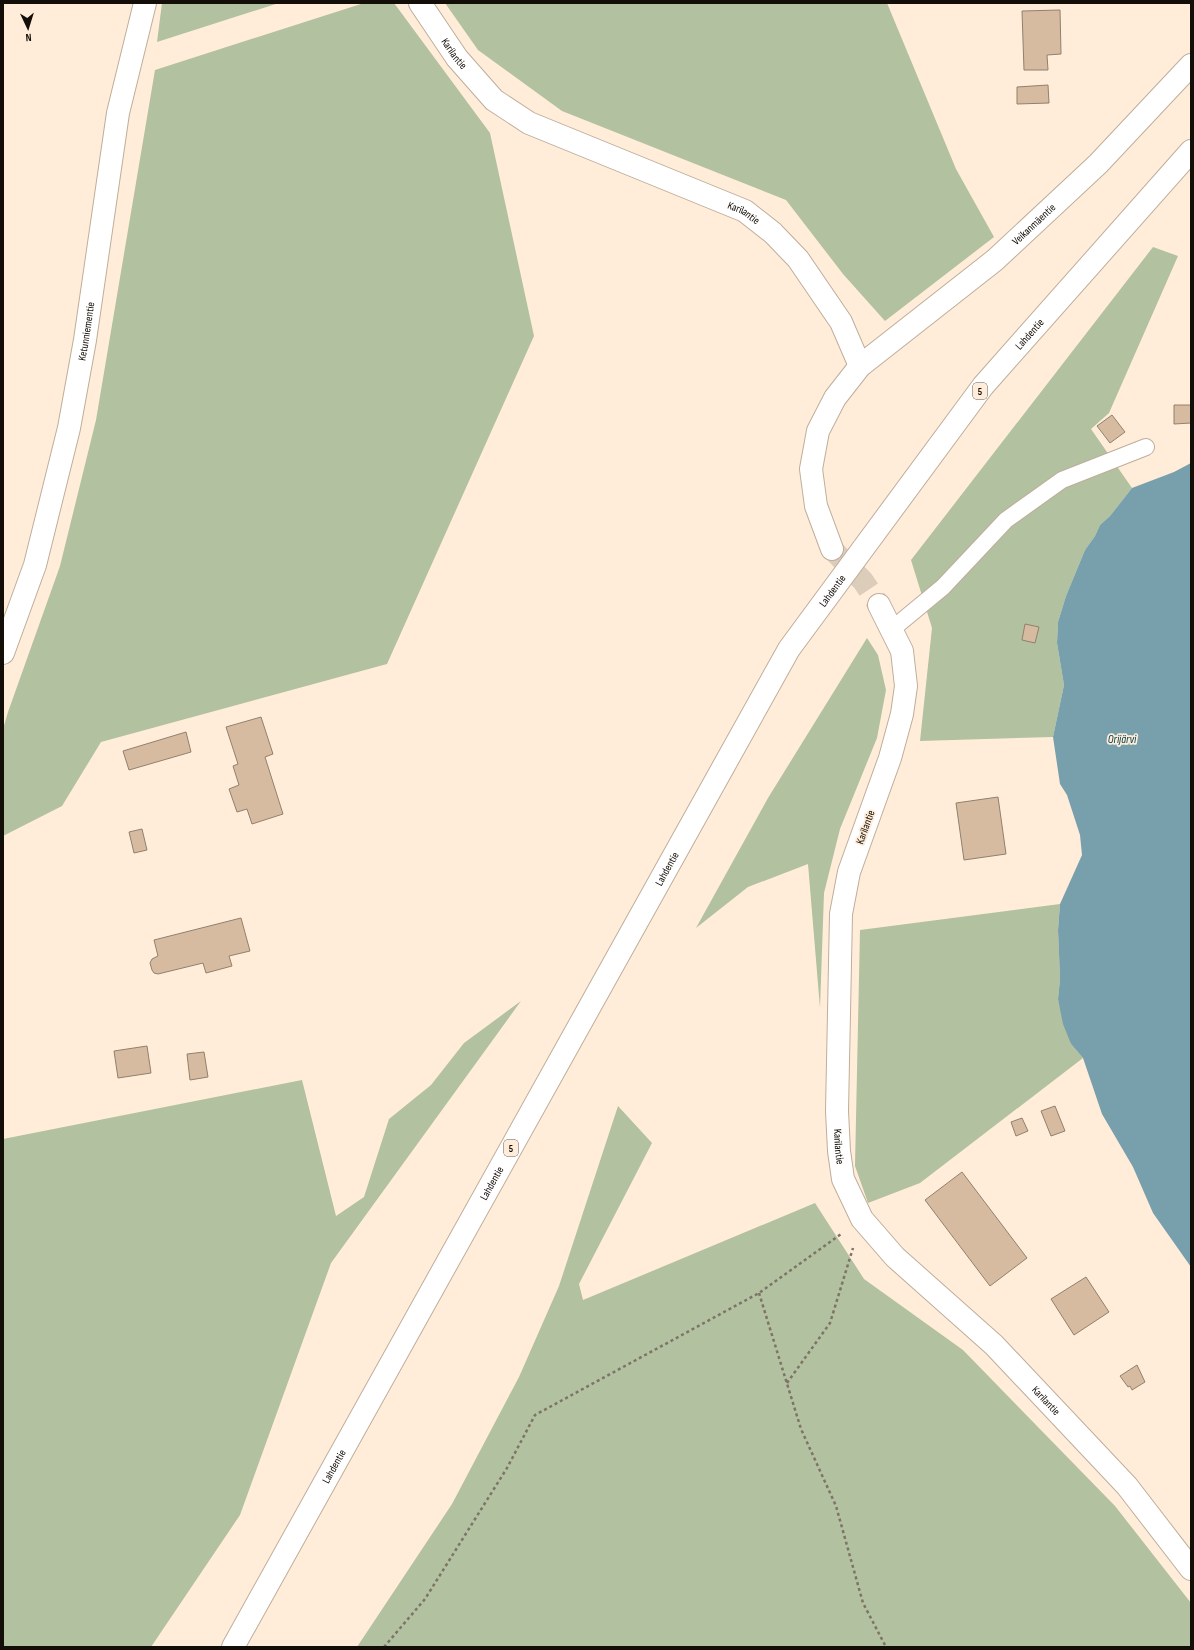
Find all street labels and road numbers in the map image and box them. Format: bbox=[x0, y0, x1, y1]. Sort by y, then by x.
street label: Karilantie bbox=[438, 36, 470, 72]
street label: Karilantie bbox=[726, 199, 762, 227]
street label: Veikanmäentie bbox=[1010, 201, 1058, 248]
street label: Ketunniementie bbox=[75, 301, 97, 362]
street label: Lahdentie bbox=[1013, 316, 1047, 352]
road number: 5 bbox=[973, 383, 987, 399]
street label: Lahdentie bbox=[816, 572, 849, 610]
street label: Karilantie bbox=[853, 808, 878, 846]
street label: Lahdentie bbox=[652, 850, 682, 888]
street label: Karilantie bbox=[831, 1129, 847, 1165]
road number: 5 bbox=[504, 1140, 518, 1156]
street label: Lahdentie bbox=[477, 1164, 506, 1203]
street label: Karilantie bbox=[1029, 1383, 1063, 1418]
street label: Lahdentie bbox=[320, 1447, 349, 1486]

